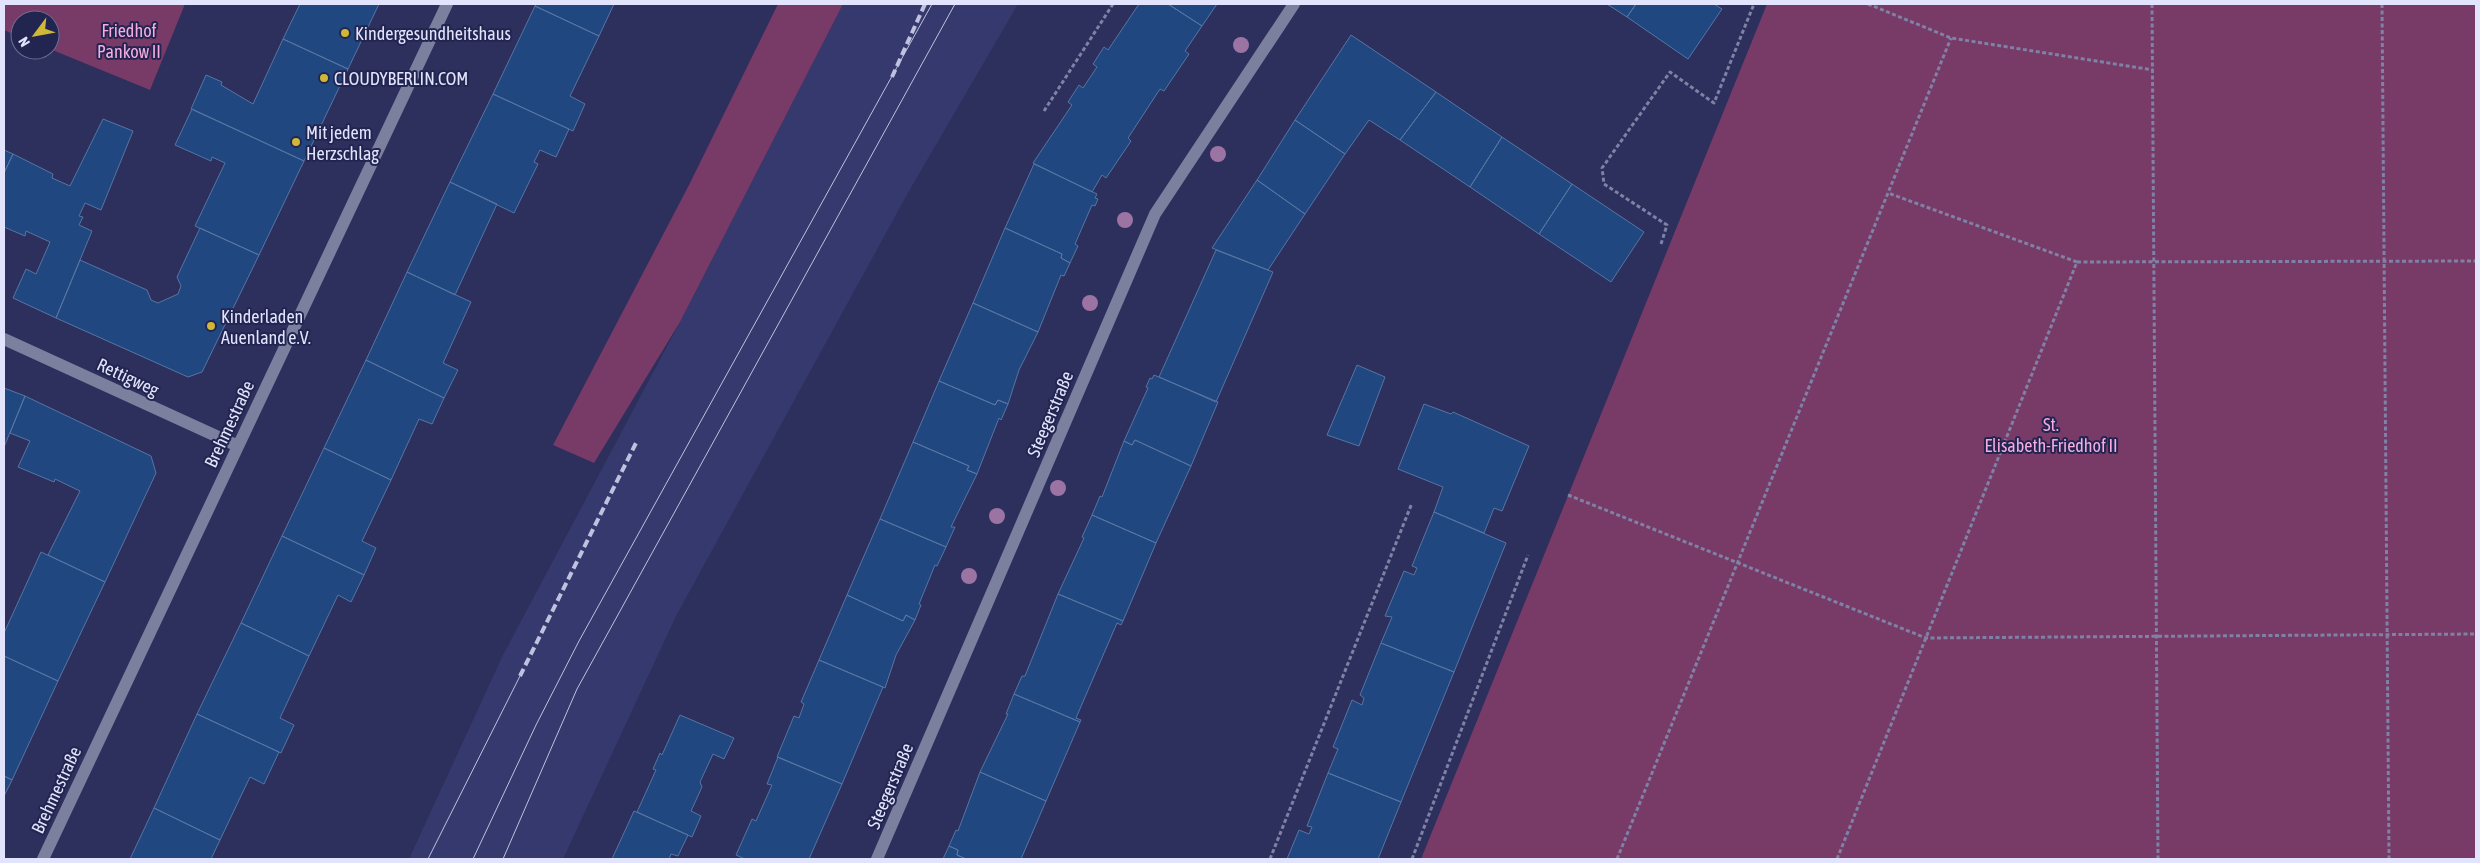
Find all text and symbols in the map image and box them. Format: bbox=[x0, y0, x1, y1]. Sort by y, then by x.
north arrow bbox=[10, 10, 60, 60]
park label: Friedhof Pankow II bbox=[97, 20, 161, 62]
place label: Kindergesundheitshaus bbox=[355, 23, 511, 44]
marker: Kindergesundheitshaus bbox=[339, 27, 351, 39]
text: N bbox=[15, 34, 33, 50]
place label: CLOUDYBERLIN.COM bbox=[334, 68, 468, 89]
marker: CLOUDYBERLIN.COM bbox=[318, 72, 330, 84]
place label: Mit jedem Herzschlag bbox=[306, 122, 379, 164]
marker: Mit jedem Herzschlag bbox=[290, 136, 302, 148]
place label: Kinderladen Auenland e.V. bbox=[221, 306, 311, 348]
marker: Kinderladen Auenland e.V. bbox=[205, 320, 217, 332]
street label: Rettigweg bbox=[94, 354, 163, 401]
street label: Steegerstraße bbox=[1023, 368, 1077, 460]
street label: Brehmestraße bbox=[200, 377, 258, 471]
park label: St. Elisabeth-Friedhof II bbox=[1984, 414, 2118, 456]
street label: Steegerstraße bbox=[863, 740, 917, 832]
street label: Brehmestraße bbox=[27, 743, 85, 837]

